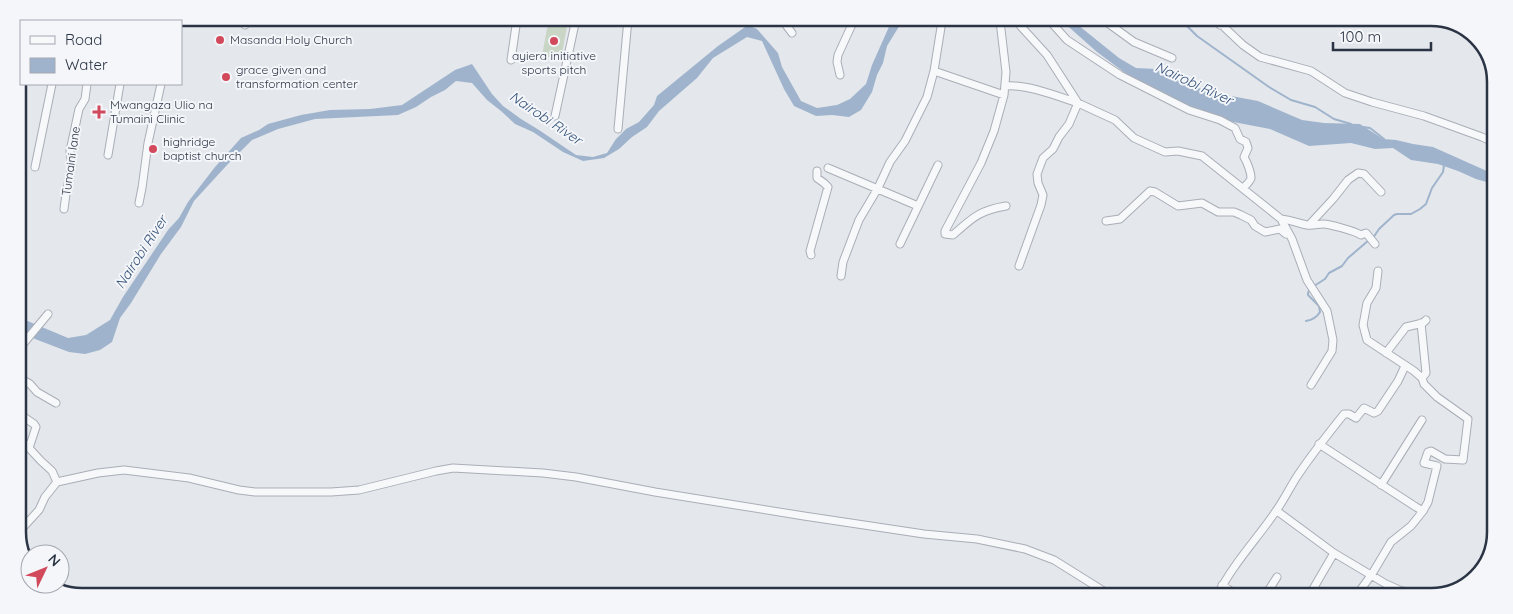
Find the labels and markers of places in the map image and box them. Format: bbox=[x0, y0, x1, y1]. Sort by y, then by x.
place label: Masanda Holy Church bbox=[230, 32, 352, 47]
marker: Masanda Holy Church bbox=[214, 34, 226, 46]
marker: ayiera initiative sports pitch bbox=[548, 35, 560, 47]
place label: ayiera initiative sports pitch bbox=[512, 48, 596, 77]
place label: grace given and transformation center bbox=[236, 62, 358, 91]
marker: grace given and transformation center bbox=[220, 71, 232, 83]
place label: Mwangaza Ulio na Tumaini Clinic bbox=[110, 97, 213, 126]
marker: Mwangaza Ulio na Tumaini Clinic bbox=[92, 105, 106, 119]
place label: highridge baptist church bbox=[163, 134, 242, 163]
marker: highridge baptist church bbox=[147, 143, 159, 155]

